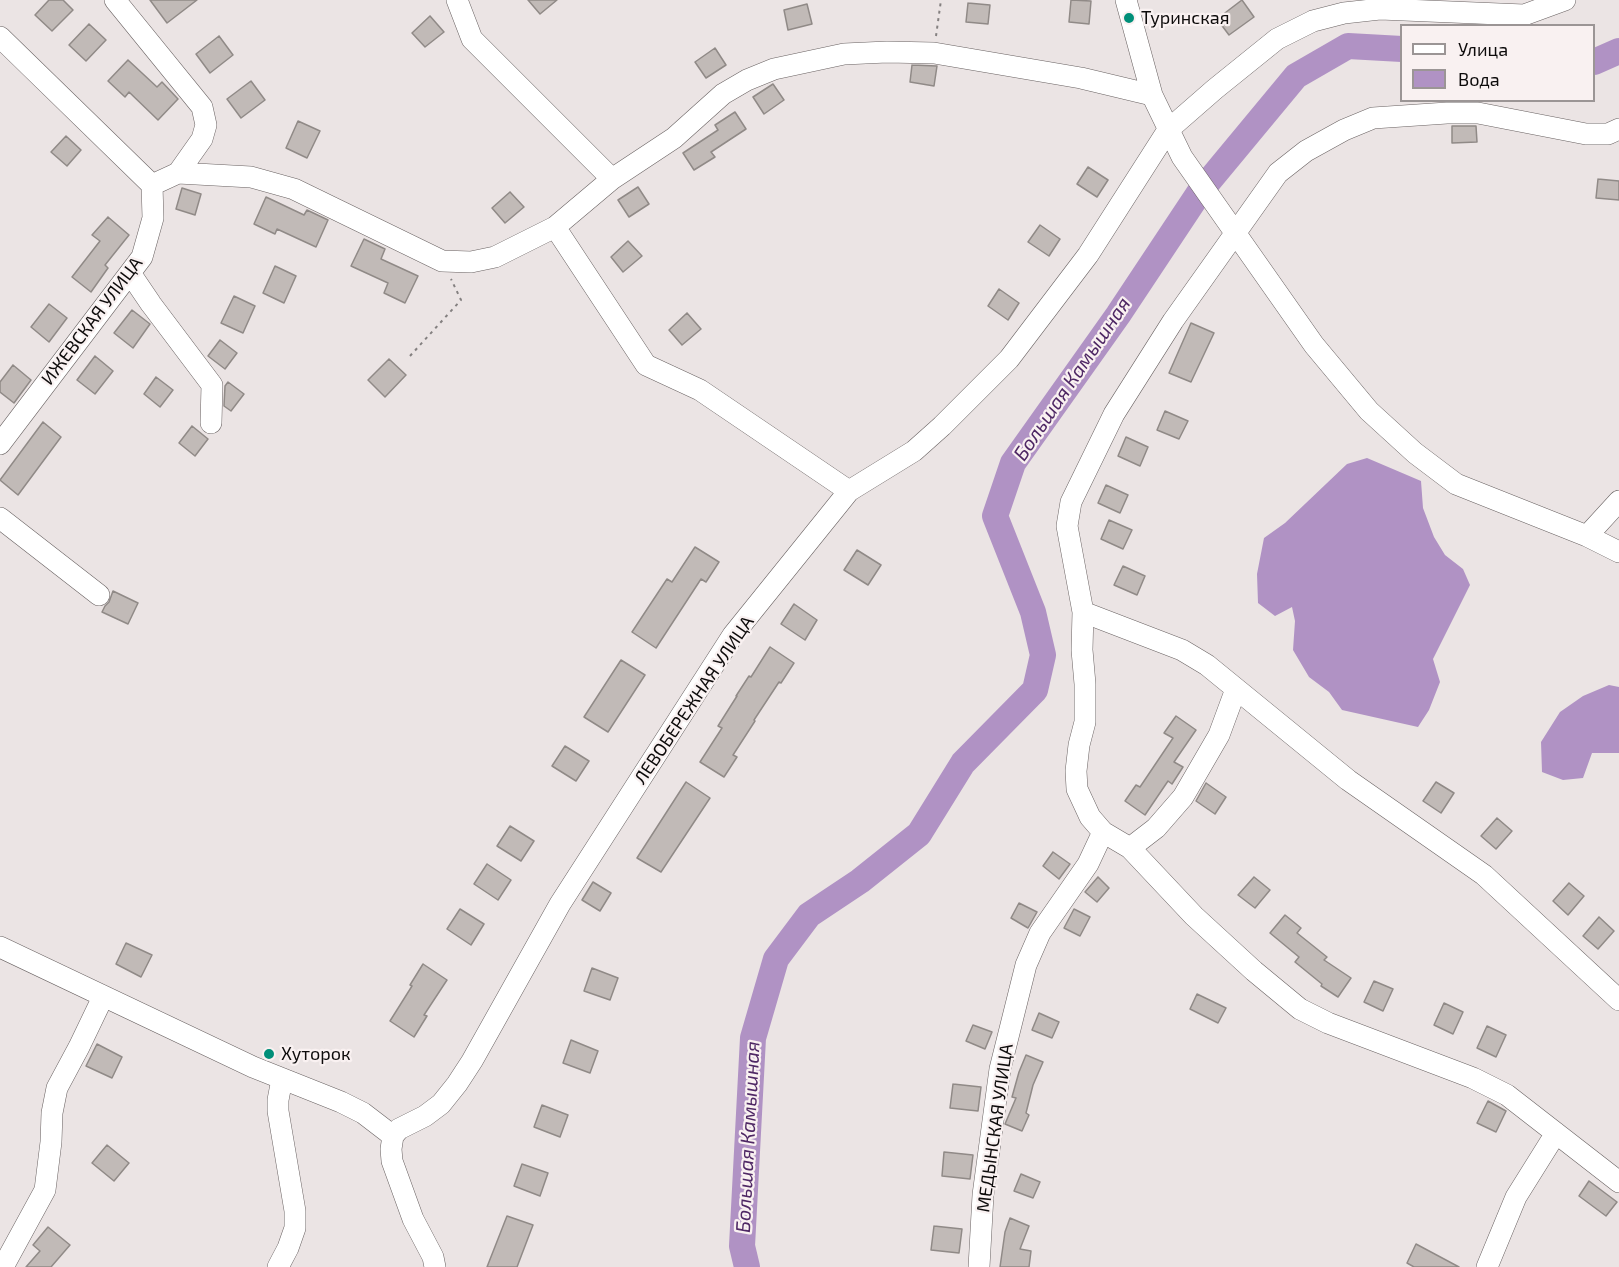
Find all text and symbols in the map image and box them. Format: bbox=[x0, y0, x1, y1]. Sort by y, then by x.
place label: Туринская bbox=[1141, 7, 1230, 29]
marker: Туринская bbox=[1122, 11, 1136, 25]
legend bbox=[1400, 24, 1595, 102]
text: Улица bbox=[1458, 38, 1508, 60]
text: Вода bbox=[1458, 68, 1500, 90]
street label: ИЖЕВСКАЯ УЛИЦА bbox=[37, 253, 147, 389]
water label: Большая Камышная bbox=[1008, 293, 1136, 465]
street label: ЛЕВОБЕРЕЖНАЯ УЛИЦА bbox=[630, 612, 758, 788]
water label: Большая Камышная bbox=[731, 1041, 765, 1233]
street label: МЕДЫНСКАЯ УЛИЦА bbox=[972, 1042, 1018, 1214]
place label: Хуторок bbox=[281, 1043, 351, 1065]
marker: Хуторок bbox=[262, 1047, 276, 1061]

